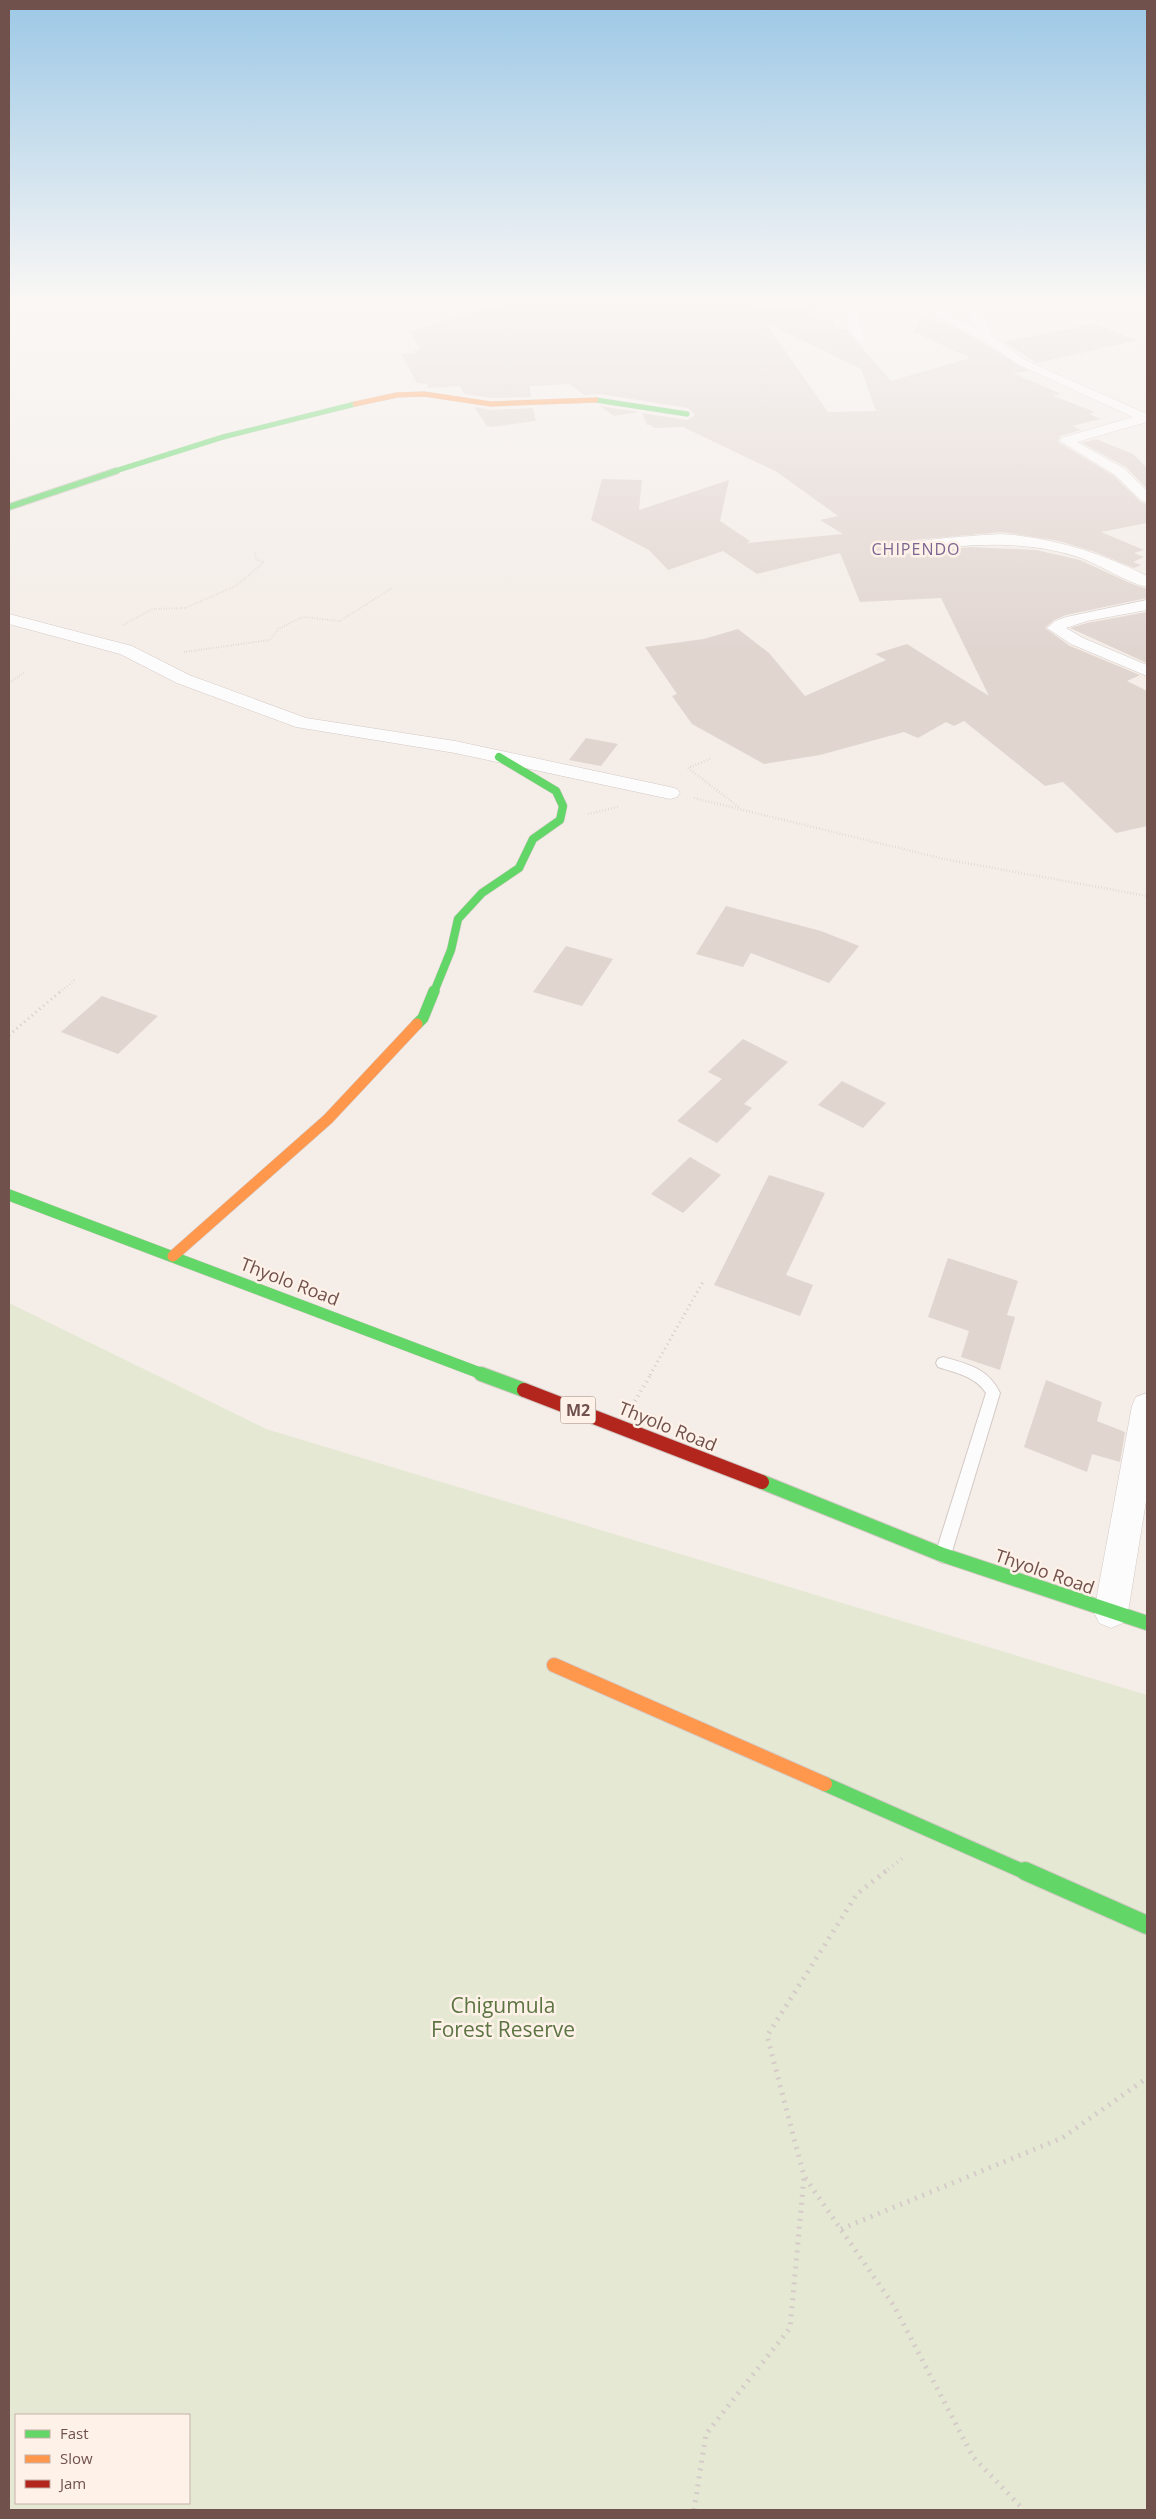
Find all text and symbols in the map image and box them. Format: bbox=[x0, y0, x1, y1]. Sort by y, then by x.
district label: CHIPENDO bbox=[872, 538, 960, 560]
street label: Thyolo Road bbox=[237, 1251, 343, 1311]
street label: Thyolo Road bbox=[615, 1395, 721, 1457]
road number: M2 bbox=[560, 1396, 596, 1424]
street label: Thyolo Road bbox=[992, 1543, 1098, 1599]
park label: Chigumula Forest Reserve bbox=[431, 1991, 575, 2043]
legend bbox=[15, 2414, 190, 2504]
text: Fast bbox=[60, 2423, 89, 2443]
text: Slow bbox=[60, 2448, 93, 2468]
text: Jam bbox=[58, 2473, 86, 2493]

